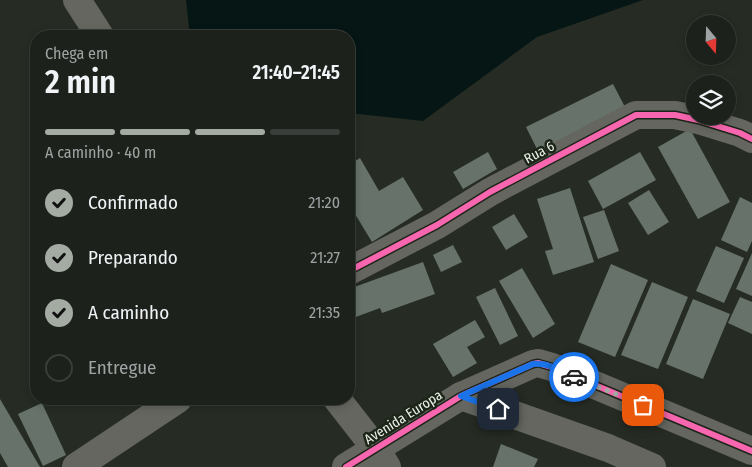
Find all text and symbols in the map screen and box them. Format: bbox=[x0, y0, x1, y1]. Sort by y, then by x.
north arrow bbox=[686, 15, 736, 65]
map controls bbox=[686, 15, 736, 125]
text: Chega em bbox=[45, 44, 108, 63]
text: 21:40–21:45 bbox=[252, 61, 340, 84]
text: 2 min bbox=[45, 63, 116, 101]
button: layers bbox=[686, 75, 736, 125]
street label: Rua 6 bbox=[521, 137, 557, 167]
text: A caminho · 40 m bbox=[45, 143, 156, 162]
icon: check bbox=[45, 189, 73, 217]
text: Confirmado bbox=[88, 191, 178, 214]
text: 21:20 bbox=[308, 193, 340, 212]
icon: check bbox=[45, 244, 73, 272]
text: Preparando bbox=[88, 246, 178, 269]
text: 21:27 bbox=[310, 248, 340, 267]
icon: check bbox=[45, 299, 73, 327]
text: A caminho bbox=[88, 301, 169, 324]
text: 21:35 bbox=[309, 303, 340, 322]
courier bbox=[549, 352, 599, 402]
text: Entregue bbox=[88, 356, 157, 379]
icon: car bbox=[560, 363, 588, 391]
pin bbox=[622, 384, 664, 426]
street label: Avenida Europa bbox=[361, 387, 446, 448]
pin bbox=[477, 388, 519, 430]
icon: bag bbox=[629, 391, 657, 419]
icon: home bbox=[484, 395, 512, 423]

